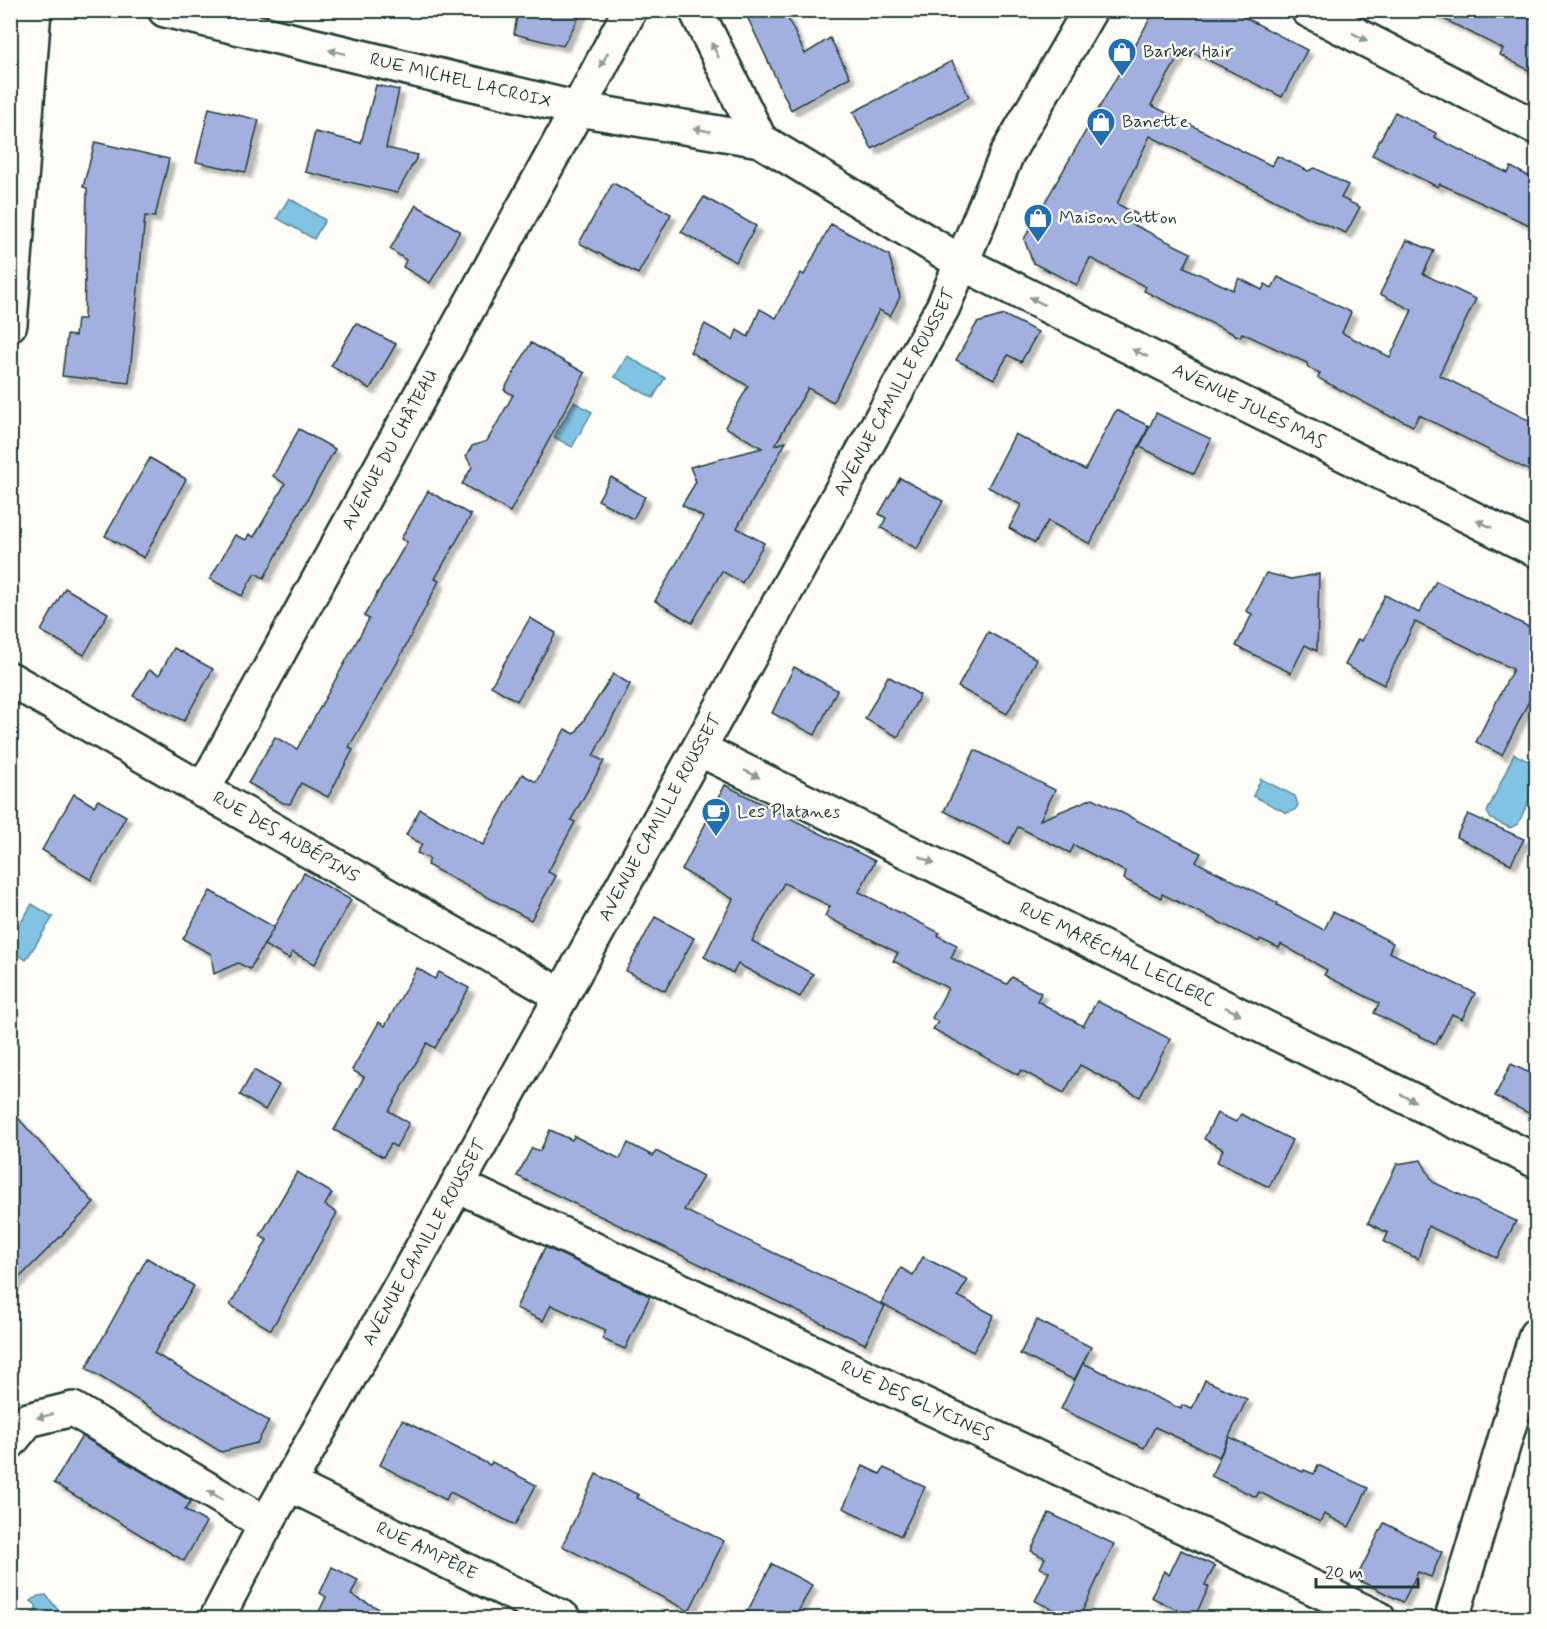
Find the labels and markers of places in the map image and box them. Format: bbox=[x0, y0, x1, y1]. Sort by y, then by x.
shop icon: Barber Hair bbox=[1106, 36, 1138, 78]
place label: Barber Hair bbox=[1143, 40, 1234, 64]
shop icon: Banette bbox=[1085, 106, 1117, 148]
place label: Banette bbox=[1122, 110, 1188, 134]
shop icon: Maison Gutton bbox=[1022, 202, 1054, 244]
place label: Maison Gutton bbox=[1059, 206, 1177, 230]
cafe icon: Les Platanes bbox=[700, 796, 732, 838]
place label: Les Platanes bbox=[737, 800, 840, 824]

